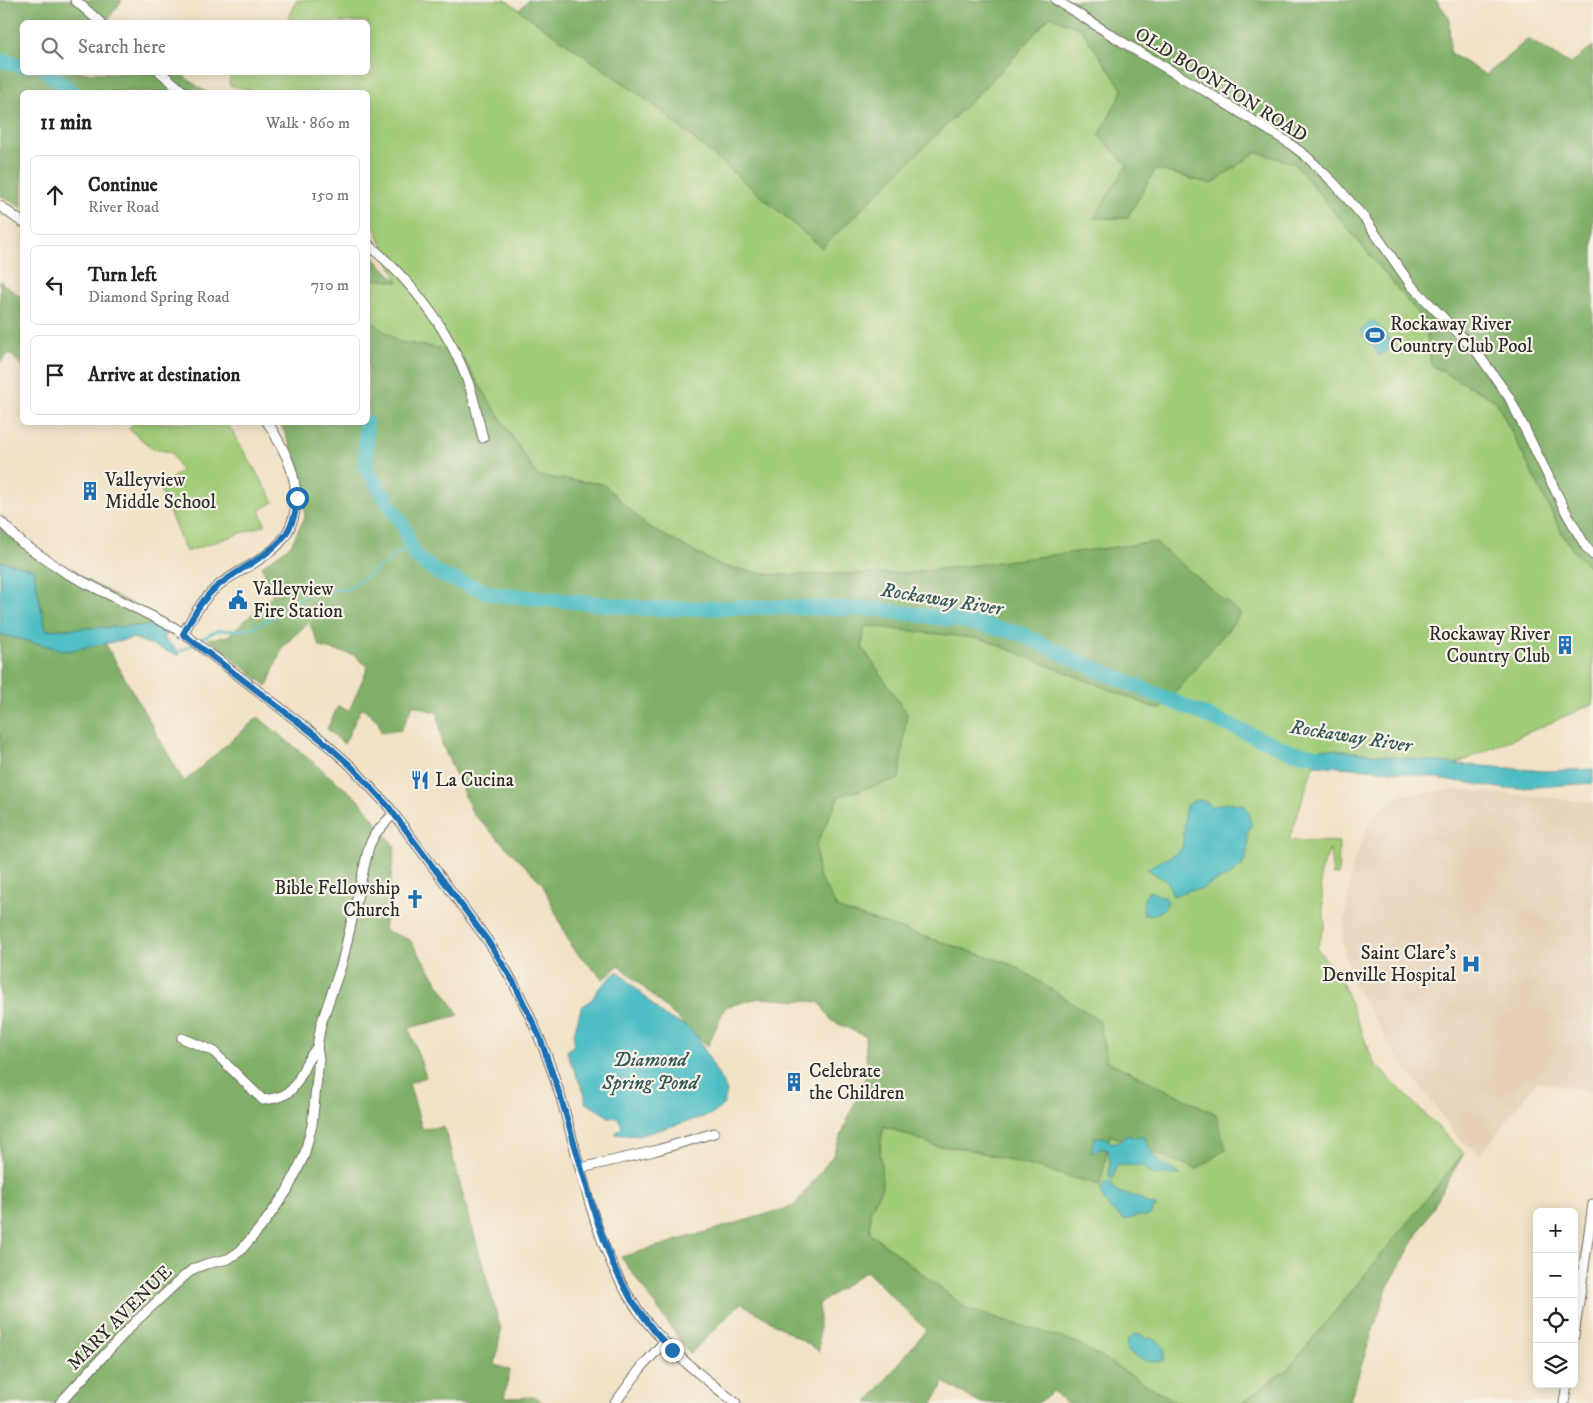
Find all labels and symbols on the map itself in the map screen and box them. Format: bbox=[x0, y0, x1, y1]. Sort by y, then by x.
street label: OLD BOONTON ROAD bbox=[1131, 23, 1311, 147]
place label: Rockaway River Country Club Pool bbox=[1390, 313, 1533, 358]
sports icon: Rockaway River Country Club Pool bbox=[1364, 324, 1386, 346]
place label: Valleyview Middle School bbox=[104, 469, 216, 514]
building icon: Valleyview Middle School bbox=[79, 480, 101, 502]
route start bbox=[286, 487, 309, 510]
place label: Valleyview Fire Station bbox=[252, 578, 343, 623]
water label: Rockaway River bbox=[878, 578, 1006, 622]
public building icon: Valleyview Fire Station bbox=[227, 589, 249, 611]
place label: Rockaway River Country Club bbox=[1429, 623, 1550, 668]
building icon: Rockaway River Country Club bbox=[1554, 634, 1576, 656]
water label: Rockaway River bbox=[1287, 715, 1415, 759]
restaurant icon: La Cucina bbox=[409, 769, 431, 791]
place label: La Cucina bbox=[435, 769, 514, 792]
place label: Bible Fellowship Church bbox=[274, 877, 400, 922]
church icon: Bible Fellowship Church bbox=[404, 888, 426, 910]
place label: Saint Clare's Denville Hospital bbox=[1322, 942, 1456, 987]
hospital icon: Saint Clare's Denville Hospital bbox=[1460, 953, 1482, 975]
water label: Diamond Spring Pond bbox=[601, 1048, 701, 1096]
place label: Celebrate the Children bbox=[809, 1060, 905, 1105]
building icon: Celebrate the Children bbox=[783, 1071, 805, 1093]
street label: MARY AVENUE bbox=[63, 1261, 177, 1375]
route end bbox=[661, 1339, 684, 1362]

